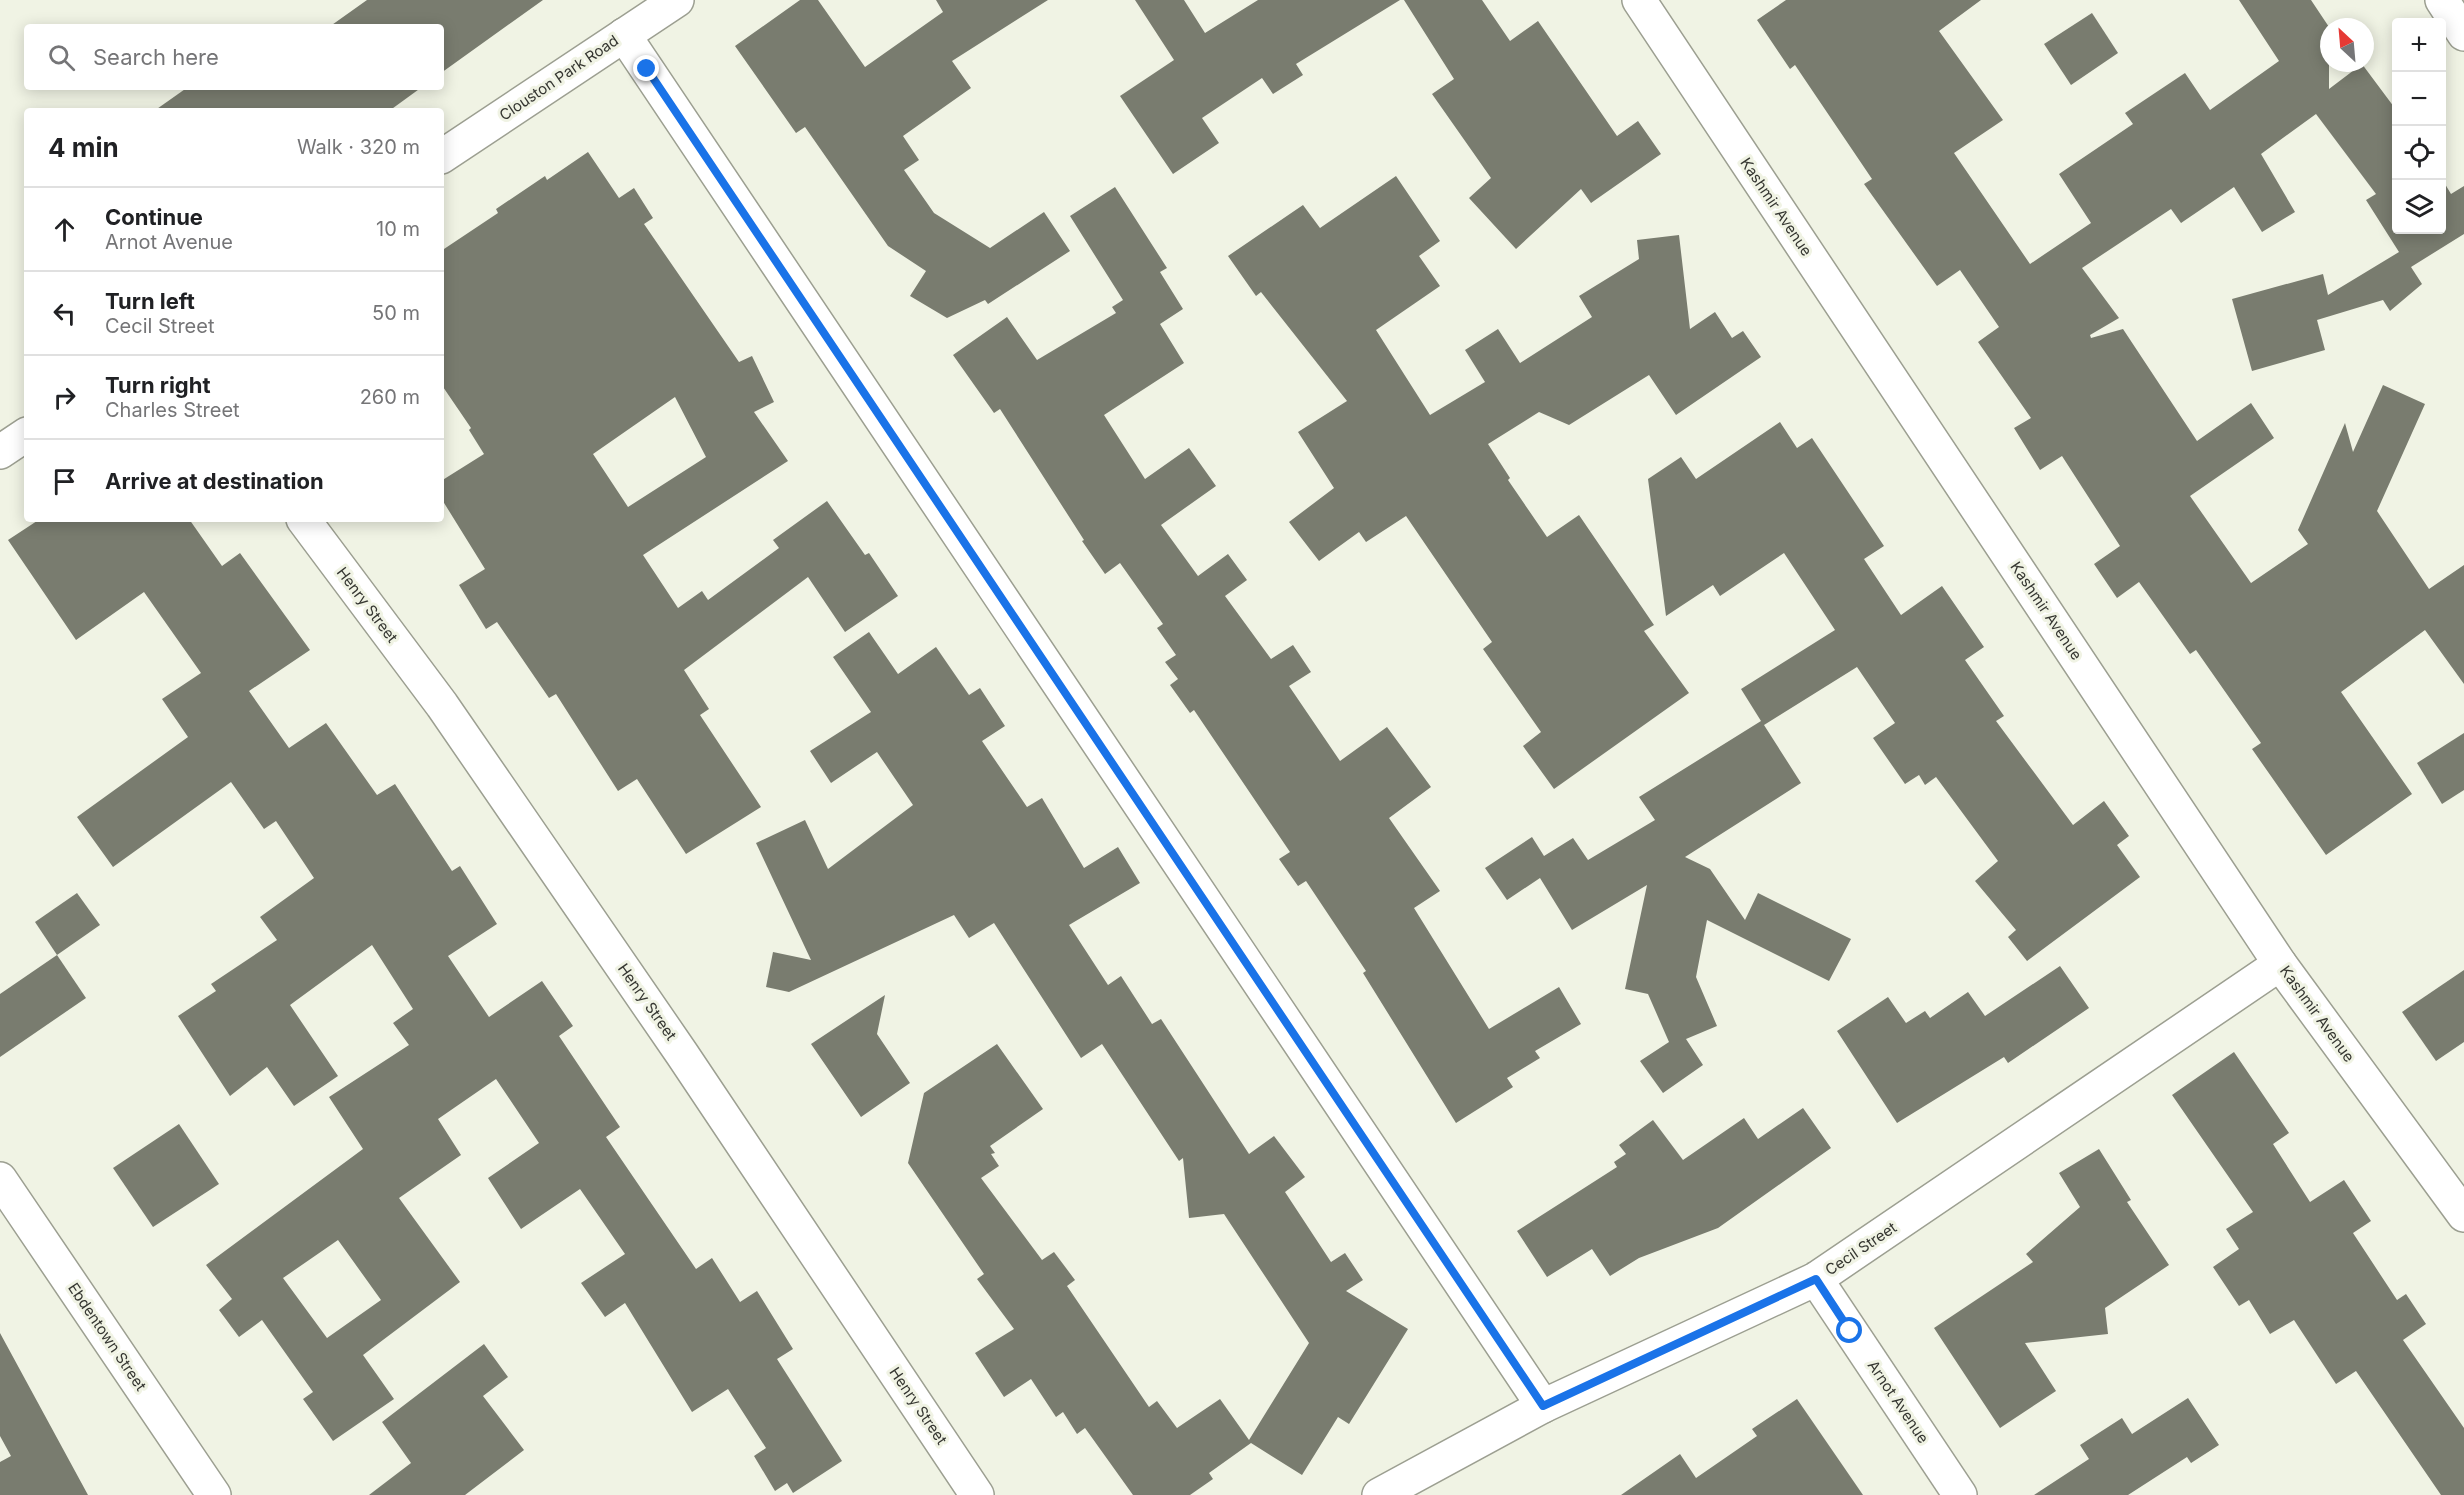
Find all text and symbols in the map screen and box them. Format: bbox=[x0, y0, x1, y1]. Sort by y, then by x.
north arrow bbox=[2320, 18, 2374, 72]
map controls bbox=[2392, 18, 2446, 234]
button: + bbox=[2392, 18, 2446, 72]
search box bbox=[24, 24, 444, 90]
street label: Clouston Park Road bbox=[495, 31, 622, 125]
icon: search bbox=[45, 41, 78, 74]
text: Search here bbox=[93, 44, 219, 70]
route end bbox=[633, 55, 659, 81]
button: − bbox=[2392, 72, 2446, 126]
button: locate bbox=[2392, 126, 2446, 180]
text: 4 min bbox=[48, 132, 119, 163]
text: Walk · 320 m bbox=[297, 135, 420, 159]
street label: Kashmir Avenue bbox=[1736, 154, 1816, 260]
button: layers bbox=[2392, 180, 2446, 234]
text: Continue bbox=[105, 204, 203, 230]
icon: ahead bbox=[48, 213, 81, 246]
text: 10 m bbox=[376, 217, 420, 241]
text: Arnot Avenue bbox=[105, 230, 233, 254]
text: Turn left bbox=[105, 288, 195, 314]
icon: left bbox=[48, 297, 81, 330]
text: 50 m bbox=[372, 301, 420, 325]
text: Cecil Street bbox=[105, 314, 214, 338]
text: Turn right bbox=[105, 372, 211, 398]
icon: right bbox=[48, 381, 81, 414]
text: 260 m bbox=[360, 385, 420, 409]
text: Charles Street bbox=[105, 398, 240, 422]
icon: arrive bbox=[48, 465, 81, 498]
text: Arrive at destination bbox=[105, 468, 324, 494]
street label: Kashmir Avenue bbox=[2006, 558, 2086, 664]
street label: Henry Street bbox=[333, 563, 402, 646]
street label: Henry Street bbox=[614, 960, 681, 1044]
street label: Kashmir Avenue bbox=[2276, 962, 2359, 1066]
street label: Cecil Street bbox=[1821, 1218, 1900, 1279]
street label: Ebdentown Street bbox=[64, 1279, 151, 1394]
route start bbox=[1836, 1317, 1862, 1343]
street label: Arnot Avenue bbox=[1864, 1357, 1933, 1447]
street label: Henry Street bbox=[885, 1363, 951, 1448]

